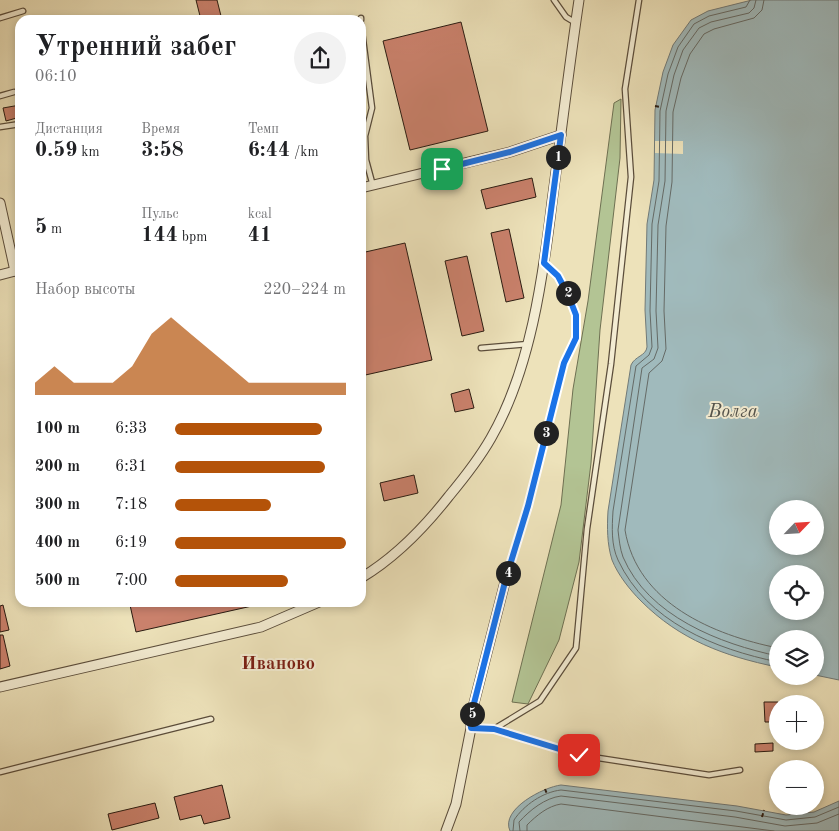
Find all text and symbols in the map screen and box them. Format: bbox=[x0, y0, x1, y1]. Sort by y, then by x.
button: share bbox=[294, 32, 346, 84]
text: Утренний забег bbox=[35, 34, 236, 62]
text: 06:10 bbox=[35, 69, 77, 85]
text: Дистанция bbox=[35, 122, 103, 136]
text: Время bbox=[141, 122, 180, 136]
text: Темп bbox=[248, 122, 279, 136]
text: 0.59 bbox=[35, 140, 77, 161]
text: 3:58 bbox=[141, 140, 184, 161]
text: 6:44 bbox=[248, 140, 290, 161]
pin: 1 bbox=[546, 144, 570, 170]
text: km bbox=[77, 145, 100, 159]
text: /km bbox=[290, 145, 319, 159]
pin bbox=[421, 148, 463, 190]
text: 1 bbox=[554, 150, 563, 164]
icon: arrive bbox=[428, 155, 456, 183]
text: Пульс bbox=[141, 207, 179, 221]
text: kcal bbox=[248, 207, 272, 221]
text: 5 bbox=[35, 217, 47, 238]
text: m bbox=[47, 222, 62, 236]
text: 144 bbox=[141, 225, 178, 246]
text: 41 bbox=[248, 225, 272, 246]
text: bpm bbox=[178, 230, 207, 244]
pin: 2 bbox=[556, 280, 580, 306]
text: Набор высоты bbox=[35, 282, 135, 298]
text: 220–224 m bbox=[263, 282, 346, 298]
text: 2 bbox=[564, 286, 573, 300]
water label: Волга bbox=[707, 403, 758, 422]
pin: 3 bbox=[534, 420, 558, 446]
text: 100 m bbox=[35, 421, 80, 437]
text: 6:33 bbox=[115, 421, 147, 437]
text: 3 bbox=[542, 426, 551, 440]
text: 200 m bbox=[35, 459, 80, 475]
text: 6:31 bbox=[115, 459, 147, 475]
text: 300 m bbox=[35, 497, 80, 513]
text: 7:18 bbox=[115, 497, 147, 513]
north arrow bbox=[769, 500, 824, 555]
map controls bbox=[769, 500, 824, 815]
text: 400 m bbox=[35, 535, 80, 551]
text: 6:19 bbox=[115, 535, 147, 551]
pin: 4 bbox=[496, 560, 520, 586]
button: locate bbox=[769, 565, 824, 620]
text: 4 bbox=[504, 566, 513, 580]
text: 500 m bbox=[35, 573, 80, 589]
text: 7:00 bbox=[115, 573, 147, 589]
button: layers bbox=[769, 630, 824, 685]
district label: Иваново bbox=[241, 655, 315, 674]
button: + bbox=[769, 695, 824, 750]
pin: 5 bbox=[460, 702, 484, 726]
text: 5 bbox=[468, 707, 477, 721]
pin bbox=[558, 734, 600, 776]
icon: check bbox=[565, 741, 593, 769]
button: − bbox=[769, 760, 824, 815]

